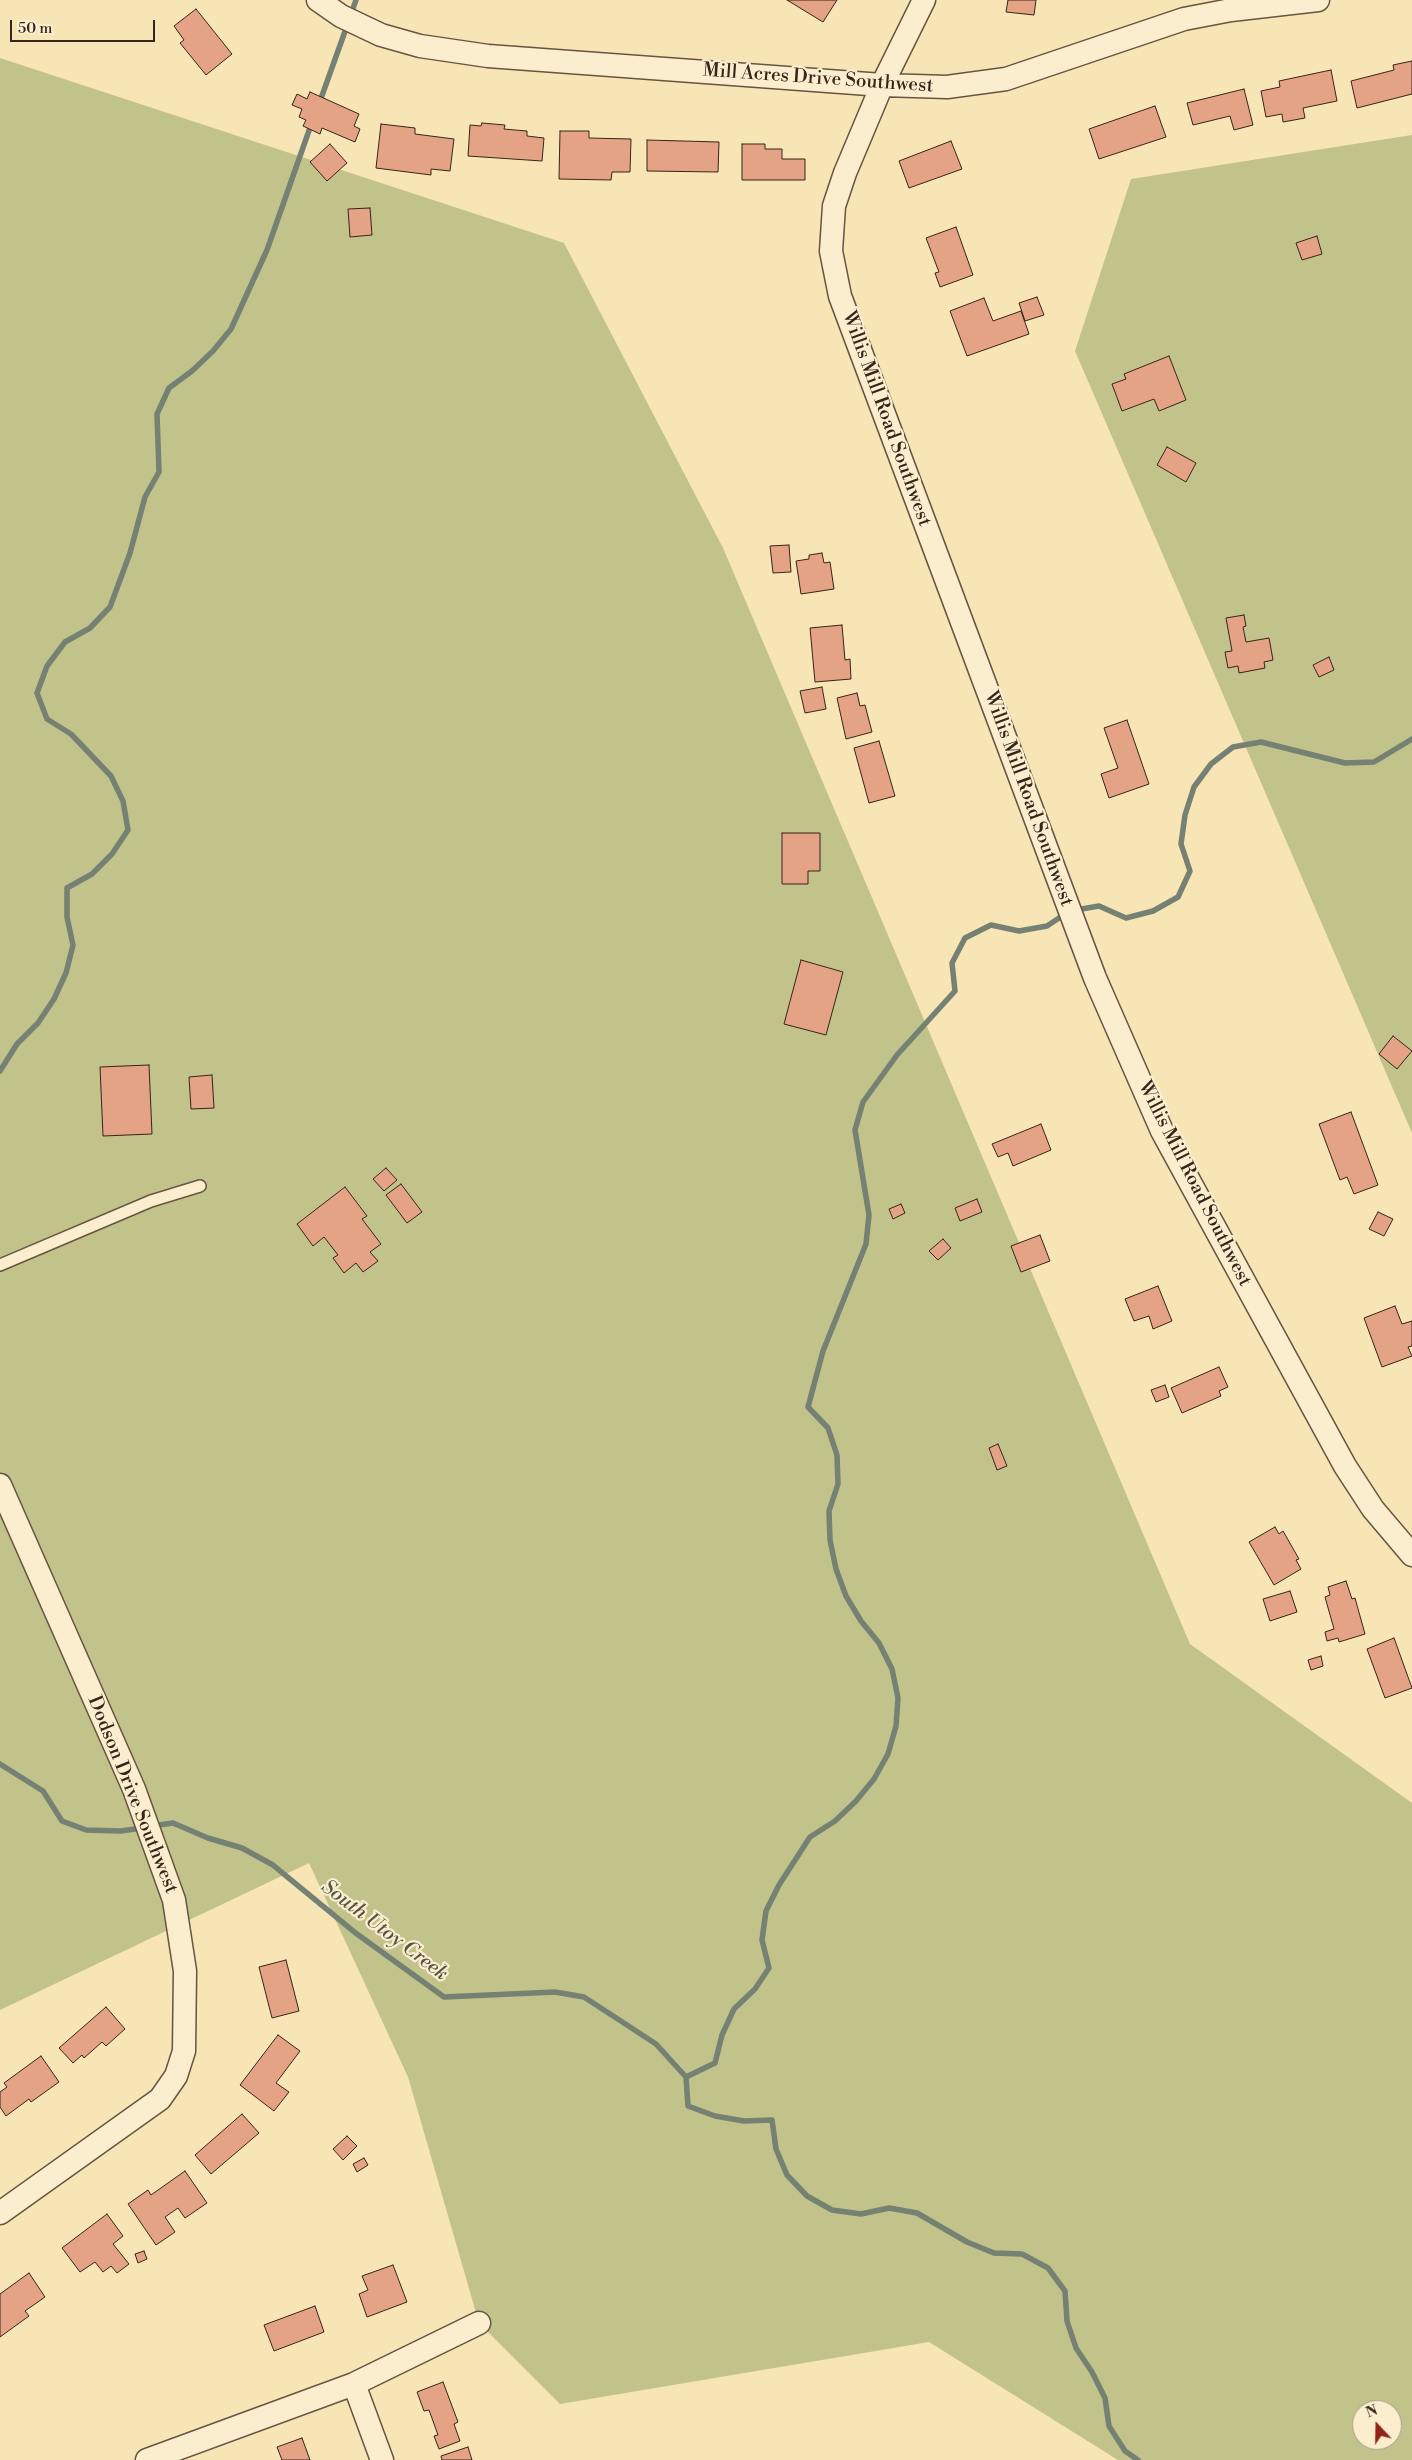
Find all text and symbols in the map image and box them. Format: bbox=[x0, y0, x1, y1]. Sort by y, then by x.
scale bar bbox=[12, 10, 158, 42]
text: 50 m bbox=[18, 19, 52, 38]
street label: Mill Acres Drive Southwest bbox=[702, 60, 934, 98]
street label: Willis Mill Road Southwest bbox=[836, 308, 936, 530]
street label: Willis Mill Road Southwest bbox=[978, 688, 1078, 910]
street label: Willis Mill Road Southwest bbox=[1132, 1078, 1256, 1290]
street label: Dodson Drive Southwest bbox=[82, 1693, 182, 1897]
water label: South Utoy Creek bbox=[316, 1876, 452, 1986]
north arrow bbox=[1352, 2400, 1402, 2450]
text: N bbox=[1364, 2402, 1380, 2422]

